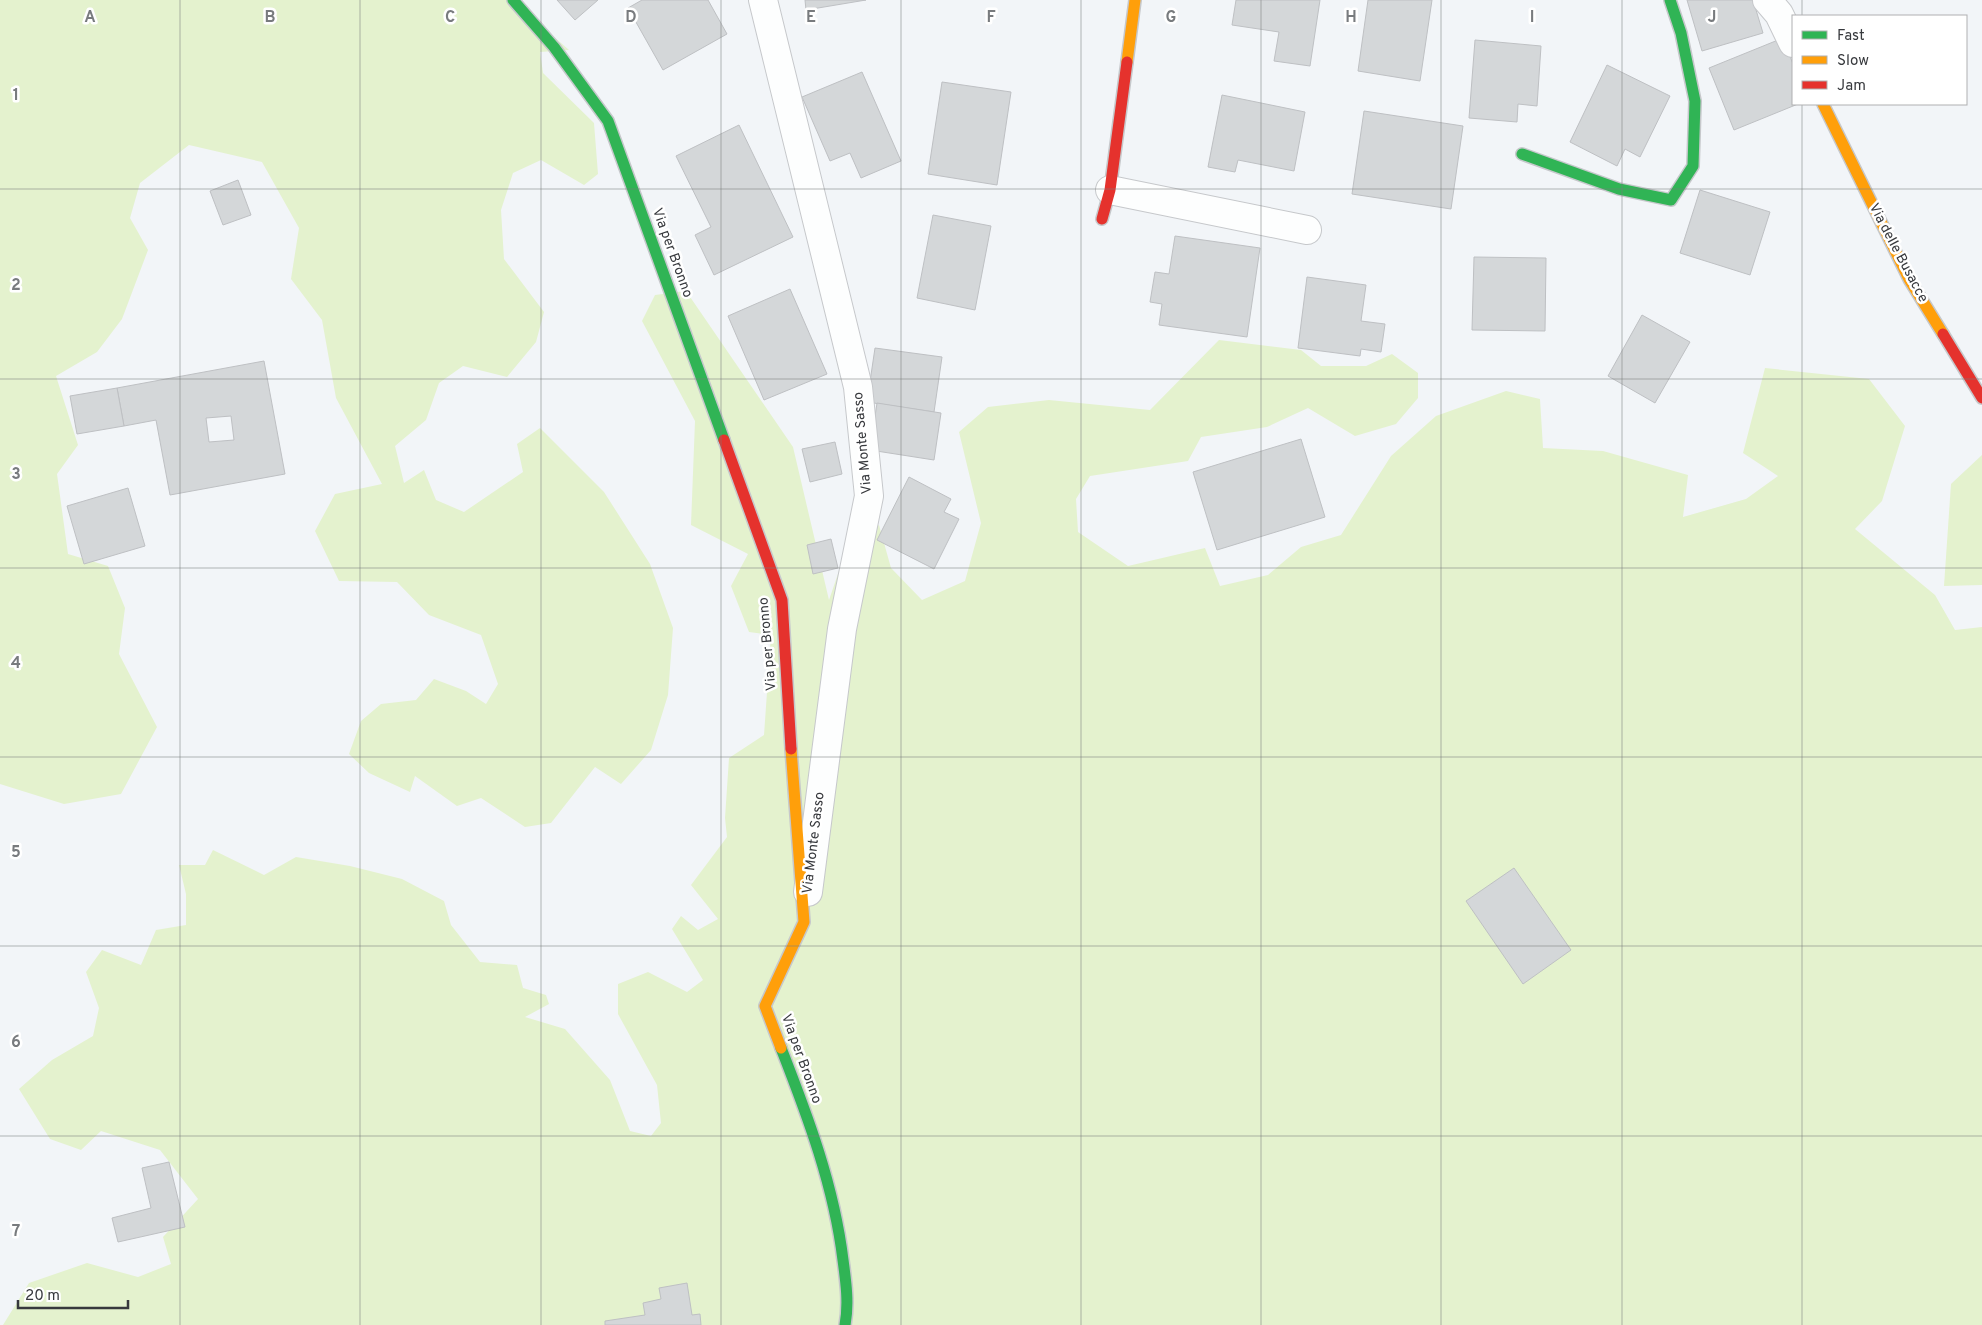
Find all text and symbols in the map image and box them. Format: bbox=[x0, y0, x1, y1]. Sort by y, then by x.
text: A bbox=[84, 8, 96, 28]
text: B bbox=[264, 8, 276, 28]
text: C bbox=[445, 8, 455, 28]
text: D bbox=[625, 8, 637, 28]
text: E bbox=[806, 8, 816, 28]
text: F bbox=[986, 8, 996, 28]
text: G bbox=[1166, 8, 1176, 28]
text: H bbox=[1345, 8, 1357, 28]
text: I bbox=[1530, 8, 1534, 28]
text: J bbox=[1708, 8, 1716, 28]
legend bbox=[1792, 15, 1967, 105]
text: Fast bbox=[1837, 27, 1865, 46]
text: Slow bbox=[1837, 52, 1869, 71]
text: Jam bbox=[1837, 77, 1866, 96]
text: 1 bbox=[13, 86, 19, 106]
street label: Via delle Busacce bbox=[1865, 201, 1931, 305]
street label: Via per Bronno bbox=[648, 206, 696, 300]
text: 2 bbox=[11, 276, 21, 296]
street label: Via Monte Sasso bbox=[850, 391, 876, 495]
text: 3 bbox=[11, 465, 21, 485]
street label: Via per Bronno bbox=[755, 596, 781, 692]
text: 4 bbox=[11, 654, 21, 674]
street label: Via Monte Sasso bbox=[799, 791, 829, 895]
text: 5 bbox=[11, 843, 21, 863]
street label: Via per Bronno bbox=[777, 1012, 825, 1106]
text: 6 bbox=[11, 1033, 21, 1053]
text: 7 bbox=[12, 1222, 20, 1242]
scale bar bbox=[18, 1278, 128, 1310]
text: 20 m bbox=[25, 1287, 60, 1306]

